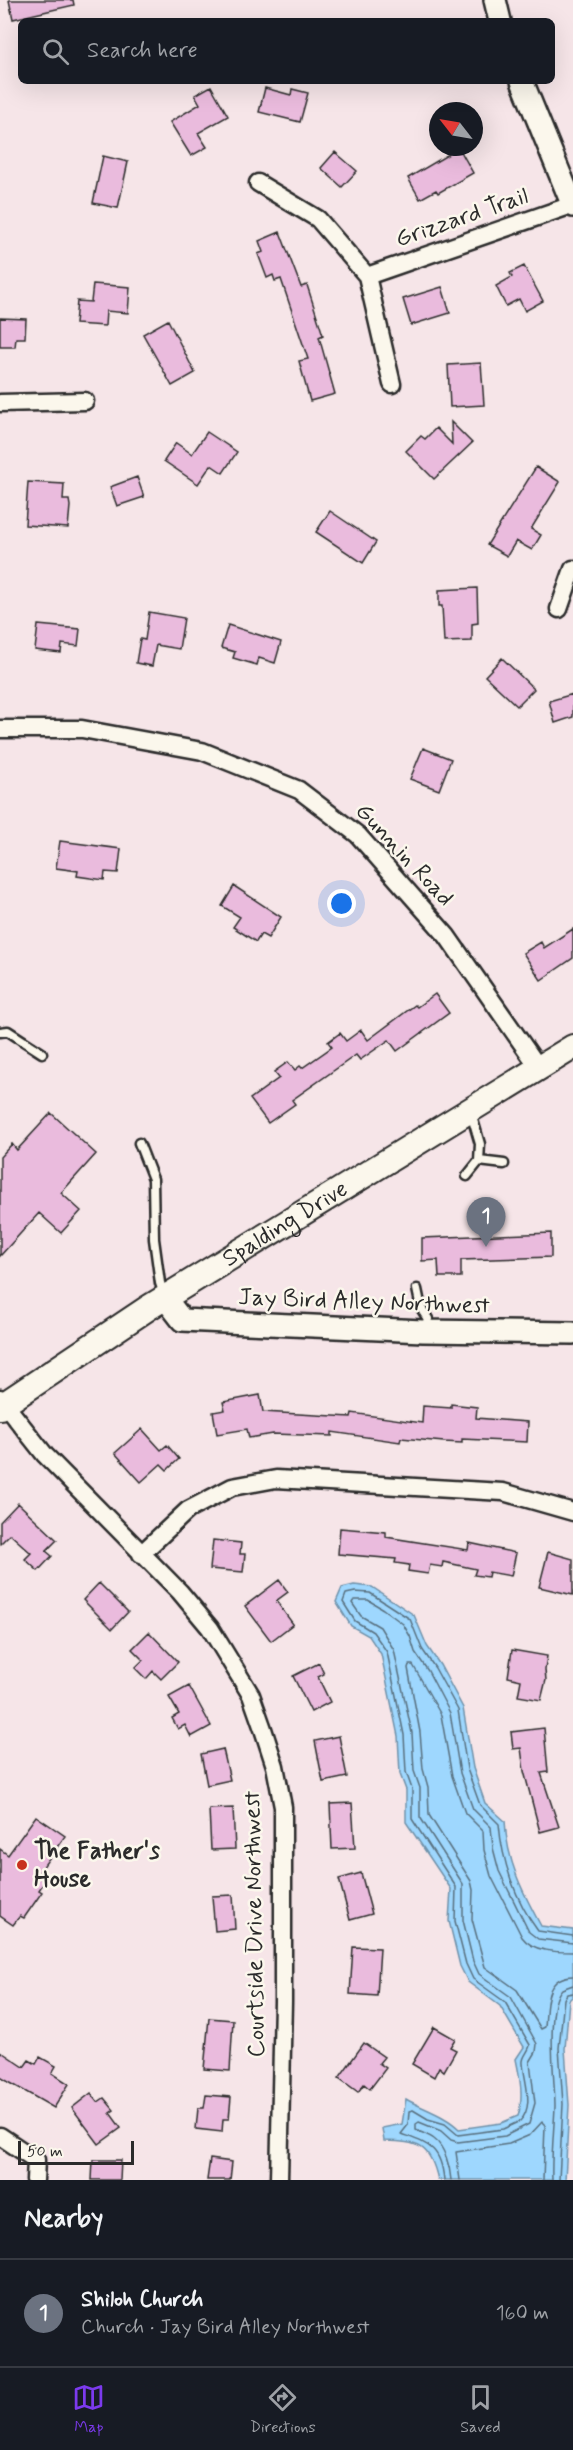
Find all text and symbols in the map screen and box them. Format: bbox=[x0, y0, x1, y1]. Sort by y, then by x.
search box bbox=[18, 18, 555, 84]
icon: search bbox=[39, 35, 72, 68]
text: Search here bbox=[87, 37, 198, 65]
north arrow bbox=[429, 102, 483, 156]
street label: Grizzard Trail bbox=[391, 181, 533, 255]
street label: Gunnin Road bbox=[348, 797, 460, 913]
your location bbox=[327, 889, 356, 918]
street label: Spalding Drive bbox=[217, 1173, 354, 1274]
pin: 1 bbox=[466, 1198, 506, 1247]
street label: Jay Bird Alley Northwest bbox=[238, 1282, 491, 1322]
street label: Courtside Drive Northwest bbox=[237, 1790, 273, 2058]
place label: The Father's House bbox=[34, 1836, 160, 1895]
marker: The Father's House bbox=[15, 1858, 29, 1872]
scale bar bbox=[18, 2138, 134, 2166]
text: 50 m bbox=[27, 2141, 63, 2162]
text: Nearby bbox=[24, 2202, 103, 2236]
text: Shiloh Church bbox=[81, 2286, 203, 2314]
text: 1 bbox=[39, 2300, 48, 2327]
text: 160 m bbox=[496, 2300, 549, 2327]
text: Church · Jay Bird Alley Northwest bbox=[81, 2314, 370, 2341]
tab: Map bbox=[72, 2381, 105, 2438]
tab: Directions bbox=[250, 2381, 316, 2438]
tab: Saved bbox=[460, 2381, 501, 2438]

